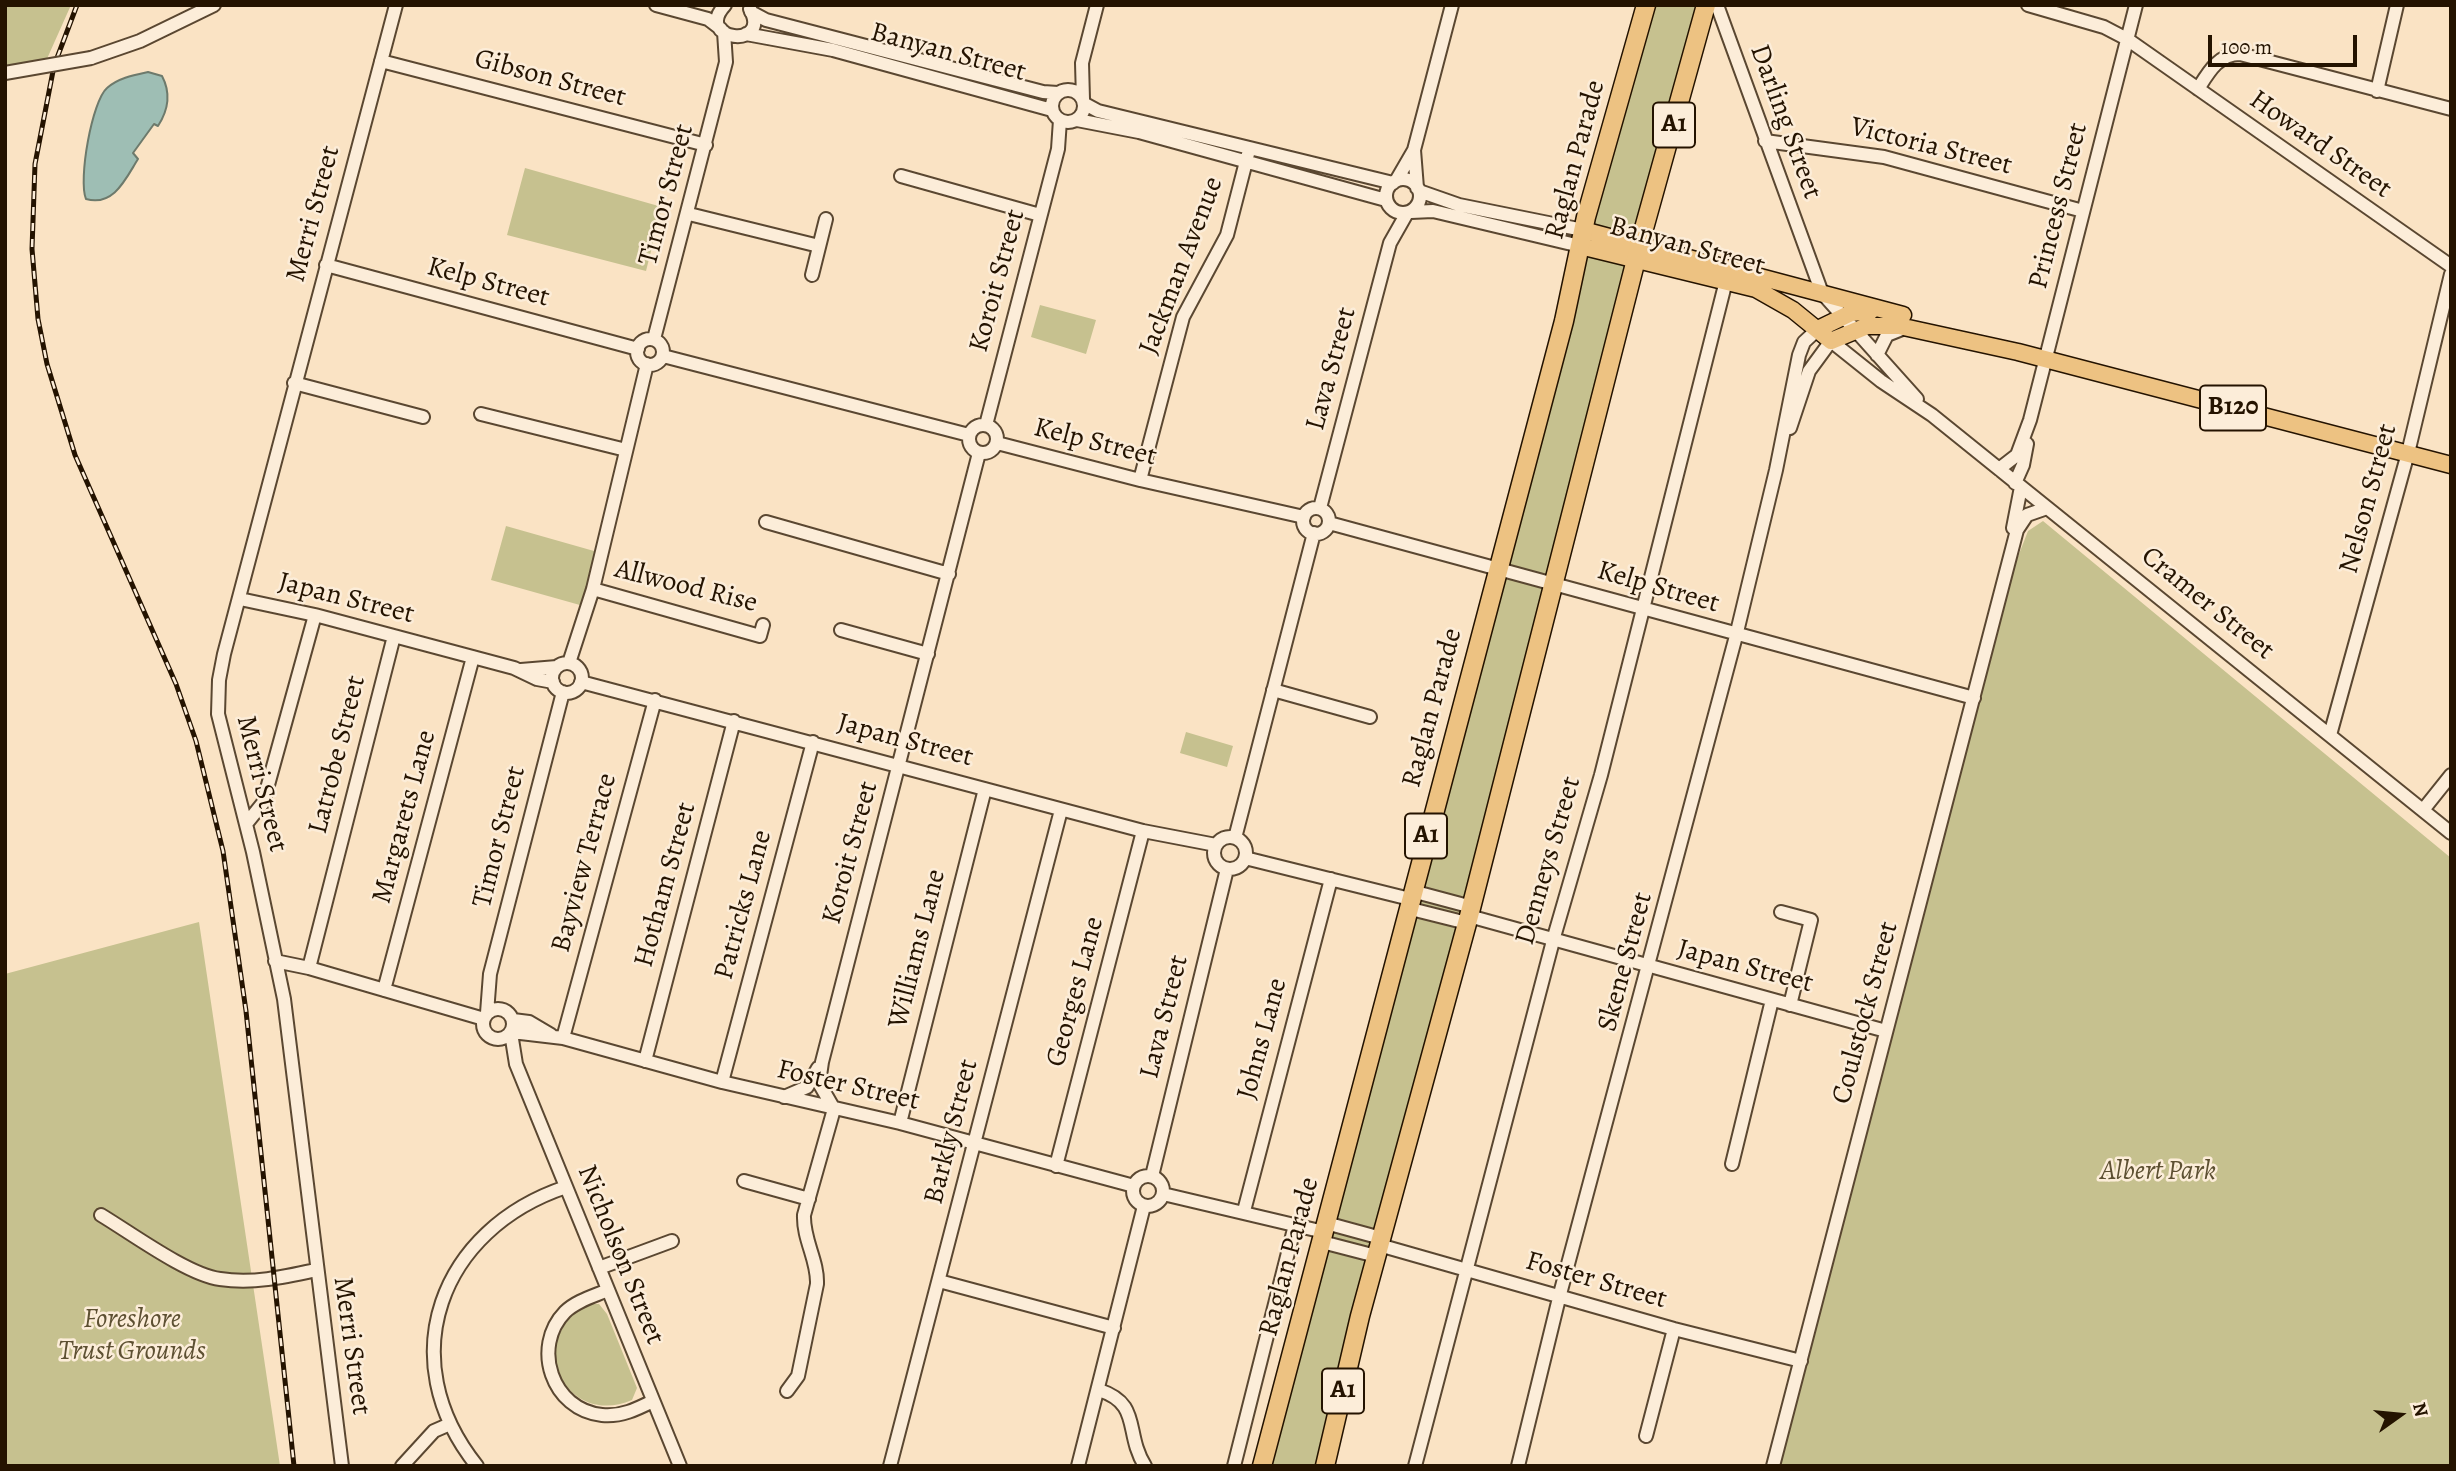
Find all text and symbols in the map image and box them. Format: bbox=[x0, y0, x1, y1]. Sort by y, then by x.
street label: Banyan Street bbox=[867, 16, 1029, 90]
scale bar bbox=[2211, 21, 2360, 65]
text: 100 m bbox=[2221, 33, 2272, 61]
street label: Darling Street bbox=[1742, 40, 1828, 204]
street label: Gibson Street bbox=[471, 43, 629, 115]
street label: Raglan Parade bbox=[1539, 77, 1613, 243]
street label: Howard Street bbox=[2242, 84, 2398, 206]
road number: A1 bbox=[1653, 102, 1695, 148]
street label: Victoria Street bbox=[1847, 111, 2015, 183]
street label: Princess Street bbox=[2022, 119, 2096, 293]
street label: Timor Street bbox=[632, 121, 702, 269]
street label: Merri Street bbox=[280, 142, 348, 286]
street label: Jackman Avenue bbox=[1133, 172, 1231, 360]
street label: Koroit Street bbox=[963, 206, 1033, 356]
street label: Banyan Street bbox=[1606, 210, 1768, 284]
street label: Kelp Street bbox=[423, 251, 553, 315]
street label: Lava Street bbox=[1299, 304, 1365, 434]
road number: B120 bbox=[2200, 386, 2266, 430]
street label: Kelp Street bbox=[1030, 412, 1160, 474]
street label: Nelson Street bbox=[2333, 420, 2405, 578]
street label: Cramer Street bbox=[2134, 540, 2280, 668]
street label: Allwood Rise bbox=[611, 553, 761, 621]
street label: Kelp Street bbox=[1593, 555, 1723, 621]
street label: Japan Street bbox=[275, 566, 417, 632]
street label: Raglan Parade bbox=[1396, 625, 1470, 791]
street label: Latrobe Street bbox=[302, 672, 374, 838]
street label: Japan Street bbox=[834, 707, 976, 775]
street label: Merri Street bbox=[228, 712, 294, 856]
street label: Margarets Lane bbox=[366, 727, 444, 907]
street label: Timor Street bbox=[466, 763, 534, 911]
street label: Bayview Terrace bbox=[545, 770, 625, 956]
street label: Denneys Street bbox=[1509, 773, 1589, 949]
street label: Koroit Street bbox=[816, 778, 886, 928]
street label: Hotham Street bbox=[628, 799, 704, 971]
road number: A1 bbox=[1405, 814, 1447, 858]
street label: Patricks Lane bbox=[708, 827, 780, 983]
street label: Williams Lane bbox=[882, 866, 954, 1032]
street label: Skene Street bbox=[1591, 889, 1661, 1035]
street label: Georges Lane bbox=[1040, 913, 1112, 1071]
street label: Coulstock Street bbox=[1826, 918, 1906, 1108]
street label: Japan Street bbox=[1674, 933, 1816, 1001]
street label: Lava Street bbox=[1133, 952, 1197, 1082]
street label: Johns Lane bbox=[1231, 975, 1295, 1103]
street label: Foster Street bbox=[773, 1053, 923, 1119]
street label: Barkly Street bbox=[918, 1056, 986, 1208]
park label: Albert Park bbox=[2100, 1155, 2216, 1189]
street label: Nicholson Street bbox=[569, 1160, 671, 1350]
street label: Raglan Parade bbox=[1253, 1174, 1327, 1340]
street label: Foster Street bbox=[1522, 1245, 1670, 1317]
street label: Merri Street bbox=[325, 1275, 377, 1417]
park label: Foreshore Trust Grounds bbox=[58, 1303, 206, 1369]
road number: A1 bbox=[1322, 1368, 1364, 1414]
north arrow bbox=[2365, 1380, 2435, 1450]
text: N bbox=[2406, 1400, 2435, 1420]

